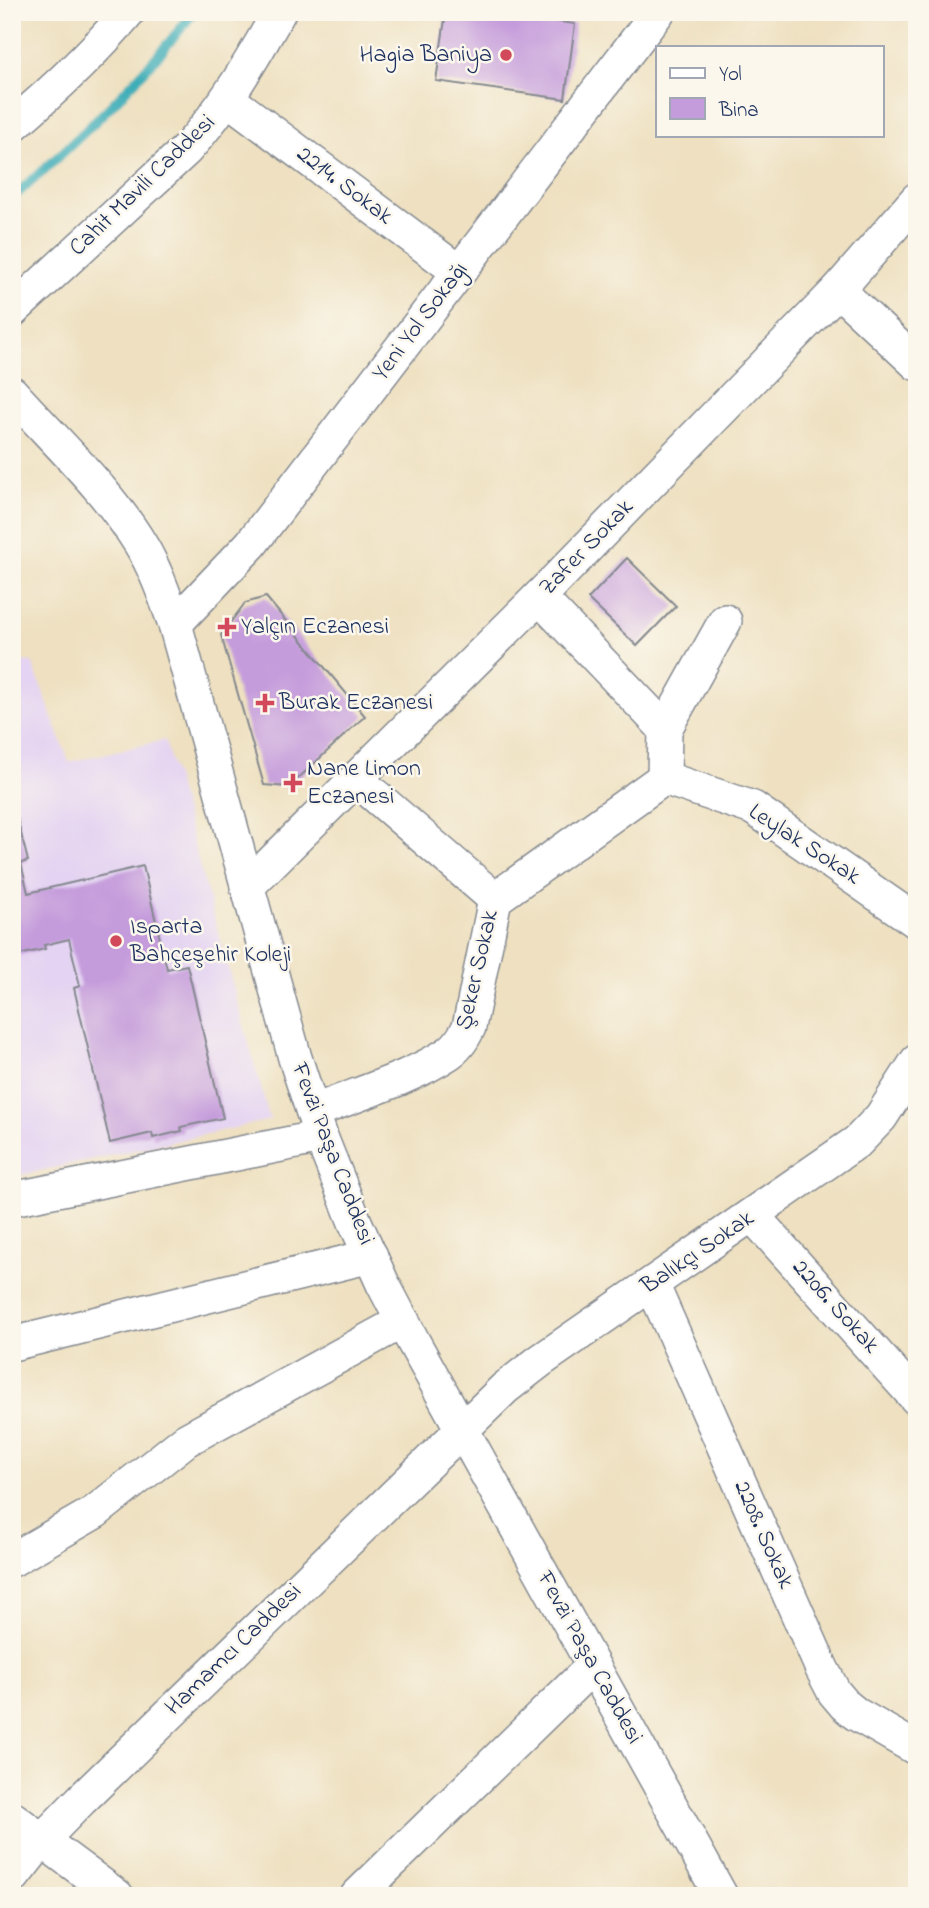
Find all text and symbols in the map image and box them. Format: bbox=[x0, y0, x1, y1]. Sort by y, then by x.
place label: Hagia Baniya bbox=[359, 38, 492, 74]
legend bbox=[656, 46, 884, 136]
marker: Hagia Baniya bbox=[498, 47, 514, 63]
text: Yol bbox=[719, 60, 742, 90]
text: Bina bbox=[718, 96, 759, 126]
street label: Cahit Mavili Caddesi bbox=[62, 107, 224, 265]
street label: 2214. Sokak bbox=[288, 138, 400, 234]
street label: Yeni Yol Sokağı bbox=[364, 255, 478, 389]
street label: Zafer Sokak bbox=[532, 491, 643, 604]
place label: Yalçın Eczanesi bbox=[241, 610, 389, 645]
marker: Yalçın Eczanesi bbox=[219, 619, 235, 635]
place label: Burak Eczanesi bbox=[278, 686, 433, 721]
marker: Burak Eczanesi bbox=[257, 695, 273, 711]
place label: Nane Limon Eczanesi bbox=[307, 752, 421, 815]
marker: Nane Limon Eczanesi bbox=[285, 775, 301, 791]
street label: Leylak Sokak bbox=[740, 796, 867, 896]
street label: Şeker Sokak bbox=[447, 906, 509, 1033]
place label: Isparta Bahçeşehir Koleji bbox=[129, 910, 291, 973]
marker: Isparta Bahçeşehir Koleji bbox=[108, 933, 124, 949]
street label: Fevzi Paşa Caddesi bbox=[281, 1057, 383, 1250]
street label: Balıkçı Sokak bbox=[633, 1202, 762, 1304]
street label: 2206. Sokak bbox=[783, 1252, 887, 1362]
street label: 2208. Sokak bbox=[724, 1475, 803, 1595]
street label: Fevzi Paşa Caddesi bbox=[526, 1564, 651, 1751]
street label: Hamamcı Caddesi bbox=[158, 1575, 310, 1725]

